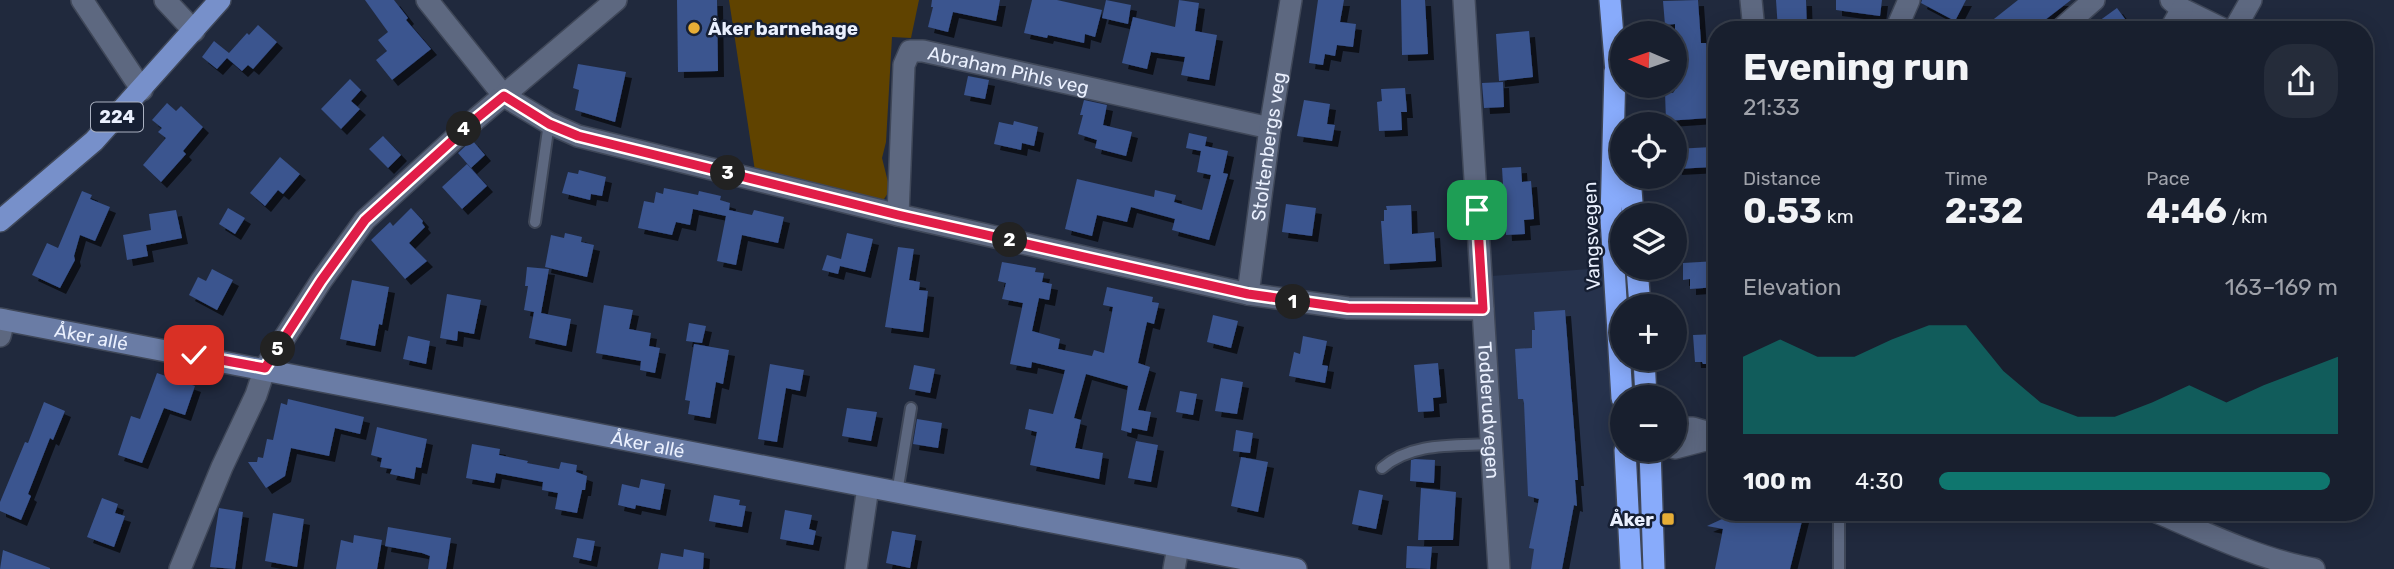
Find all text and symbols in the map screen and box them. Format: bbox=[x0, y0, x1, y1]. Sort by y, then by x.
place label: Åker barnehage bbox=[708, 17, 858, 40]
marker: Åker barnehage bbox=[686, 20, 702, 36]
north arrow bbox=[1610, 21, 1687, 98]
map controls bbox=[1610, 21, 1687, 462]
street label: Abraham Pihls veg bbox=[926, 41, 1091, 100]
text: Evening run bbox=[1743, 44, 1969, 90]
button: share bbox=[2264, 44, 2338, 118]
street label: Stoltenbergs veg bbox=[1247, 70, 1291, 223]
text: 21:33 bbox=[1743, 93, 1800, 121]
road number: 224 bbox=[91, 103, 143, 132]
pin: 4 bbox=[447, 111, 482, 146]
button: locate bbox=[1610, 112, 1687, 189]
text: 4 bbox=[457, 117, 470, 140]
pin: 3 bbox=[710, 156, 746, 190]
text: 3 bbox=[721, 161, 734, 184]
text: Distance bbox=[1743, 167, 1821, 190]
text: Time bbox=[1945, 167, 1988, 190]
text: Pace bbox=[2146, 167, 2190, 190]
pin bbox=[1447, 180, 1507, 240]
street label: Vangsvegen bbox=[1578, 181, 1605, 291]
text: 0.53 bbox=[1743, 190, 1822, 232]
text: 2:32 bbox=[1945, 190, 2023, 232]
text: 4:46 bbox=[2146, 190, 2227, 232]
icon: arrive bbox=[1458, 191, 1496, 229]
button: layers bbox=[1610, 203, 1687, 280]
text: km bbox=[1822, 205, 1854, 228]
text: /km bbox=[2227, 205, 2268, 228]
pin: 2 bbox=[992, 222, 1028, 258]
text: 2 bbox=[1003, 228, 1016, 251]
text: Elevation bbox=[1743, 273, 1842, 301]
text: 163–169 m bbox=[2225, 273, 2338, 301]
pin: 1 bbox=[1276, 284, 1310, 320]
text: 1 bbox=[1288, 290, 1297, 313]
button: + bbox=[1610, 294, 1687, 371]
street label: Åker allé bbox=[52, 319, 130, 355]
pin bbox=[164, 325, 224, 385]
pin: 5 bbox=[260, 332, 296, 366]
icon: check bbox=[175, 336, 213, 374]
text: 5 bbox=[271, 337, 284, 360]
street label: Todderudvegen bbox=[1473, 341, 1504, 480]
button: − bbox=[1610, 385, 1687, 462]
street label: Åker allé bbox=[609, 426, 687, 463]
text: 100 m bbox=[1743, 467, 1812, 495]
text: 4:30 bbox=[1855, 467, 1904, 495]
place label: Åker bbox=[1610, 508, 1654, 531]
marker: Åker bbox=[1660, 511, 1676, 527]

